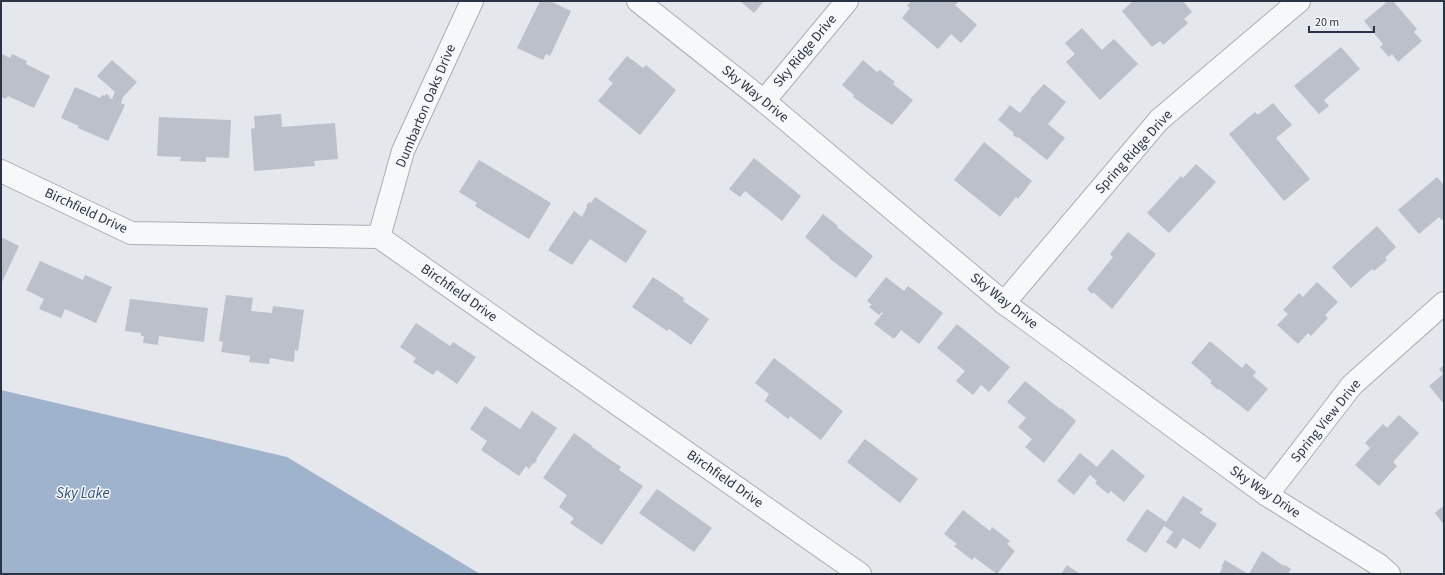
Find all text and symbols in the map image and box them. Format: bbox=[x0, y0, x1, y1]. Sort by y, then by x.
scale bar bbox=[1309, 8, 1374, 34]
street label: Sky Ridge Drive bbox=[768, 10, 842, 92]
text: 20 m bbox=[1315, 14, 1339, 31]
street label: Dumbarton Oaks Drive bbox=[391, 41, 461, 171]
street label: Sky Way Drive bbox=[717, 61, 793, 127]
street label: Spring Ridge Drive bbox=[1091, 105, 1177, 199]
street label: Birchfield Drive bbox=[41, 183, 131, 239]
street label: Birchfield Drive bbox=[417, 259, 501, 327]
street label: Sky Way Drive bbox=[966, 268, 1042, 334]
street label: Spring View Drive bbox=[1286, 375, 1366, 467]
street label: Birchfield Drive bbox=[683, 445, 767, 513]
street label: Sky Way Drive bbox=[1226, 461, 1304, 523]
water label: Sky Lake bbox=[56, 483, 110, 504]

